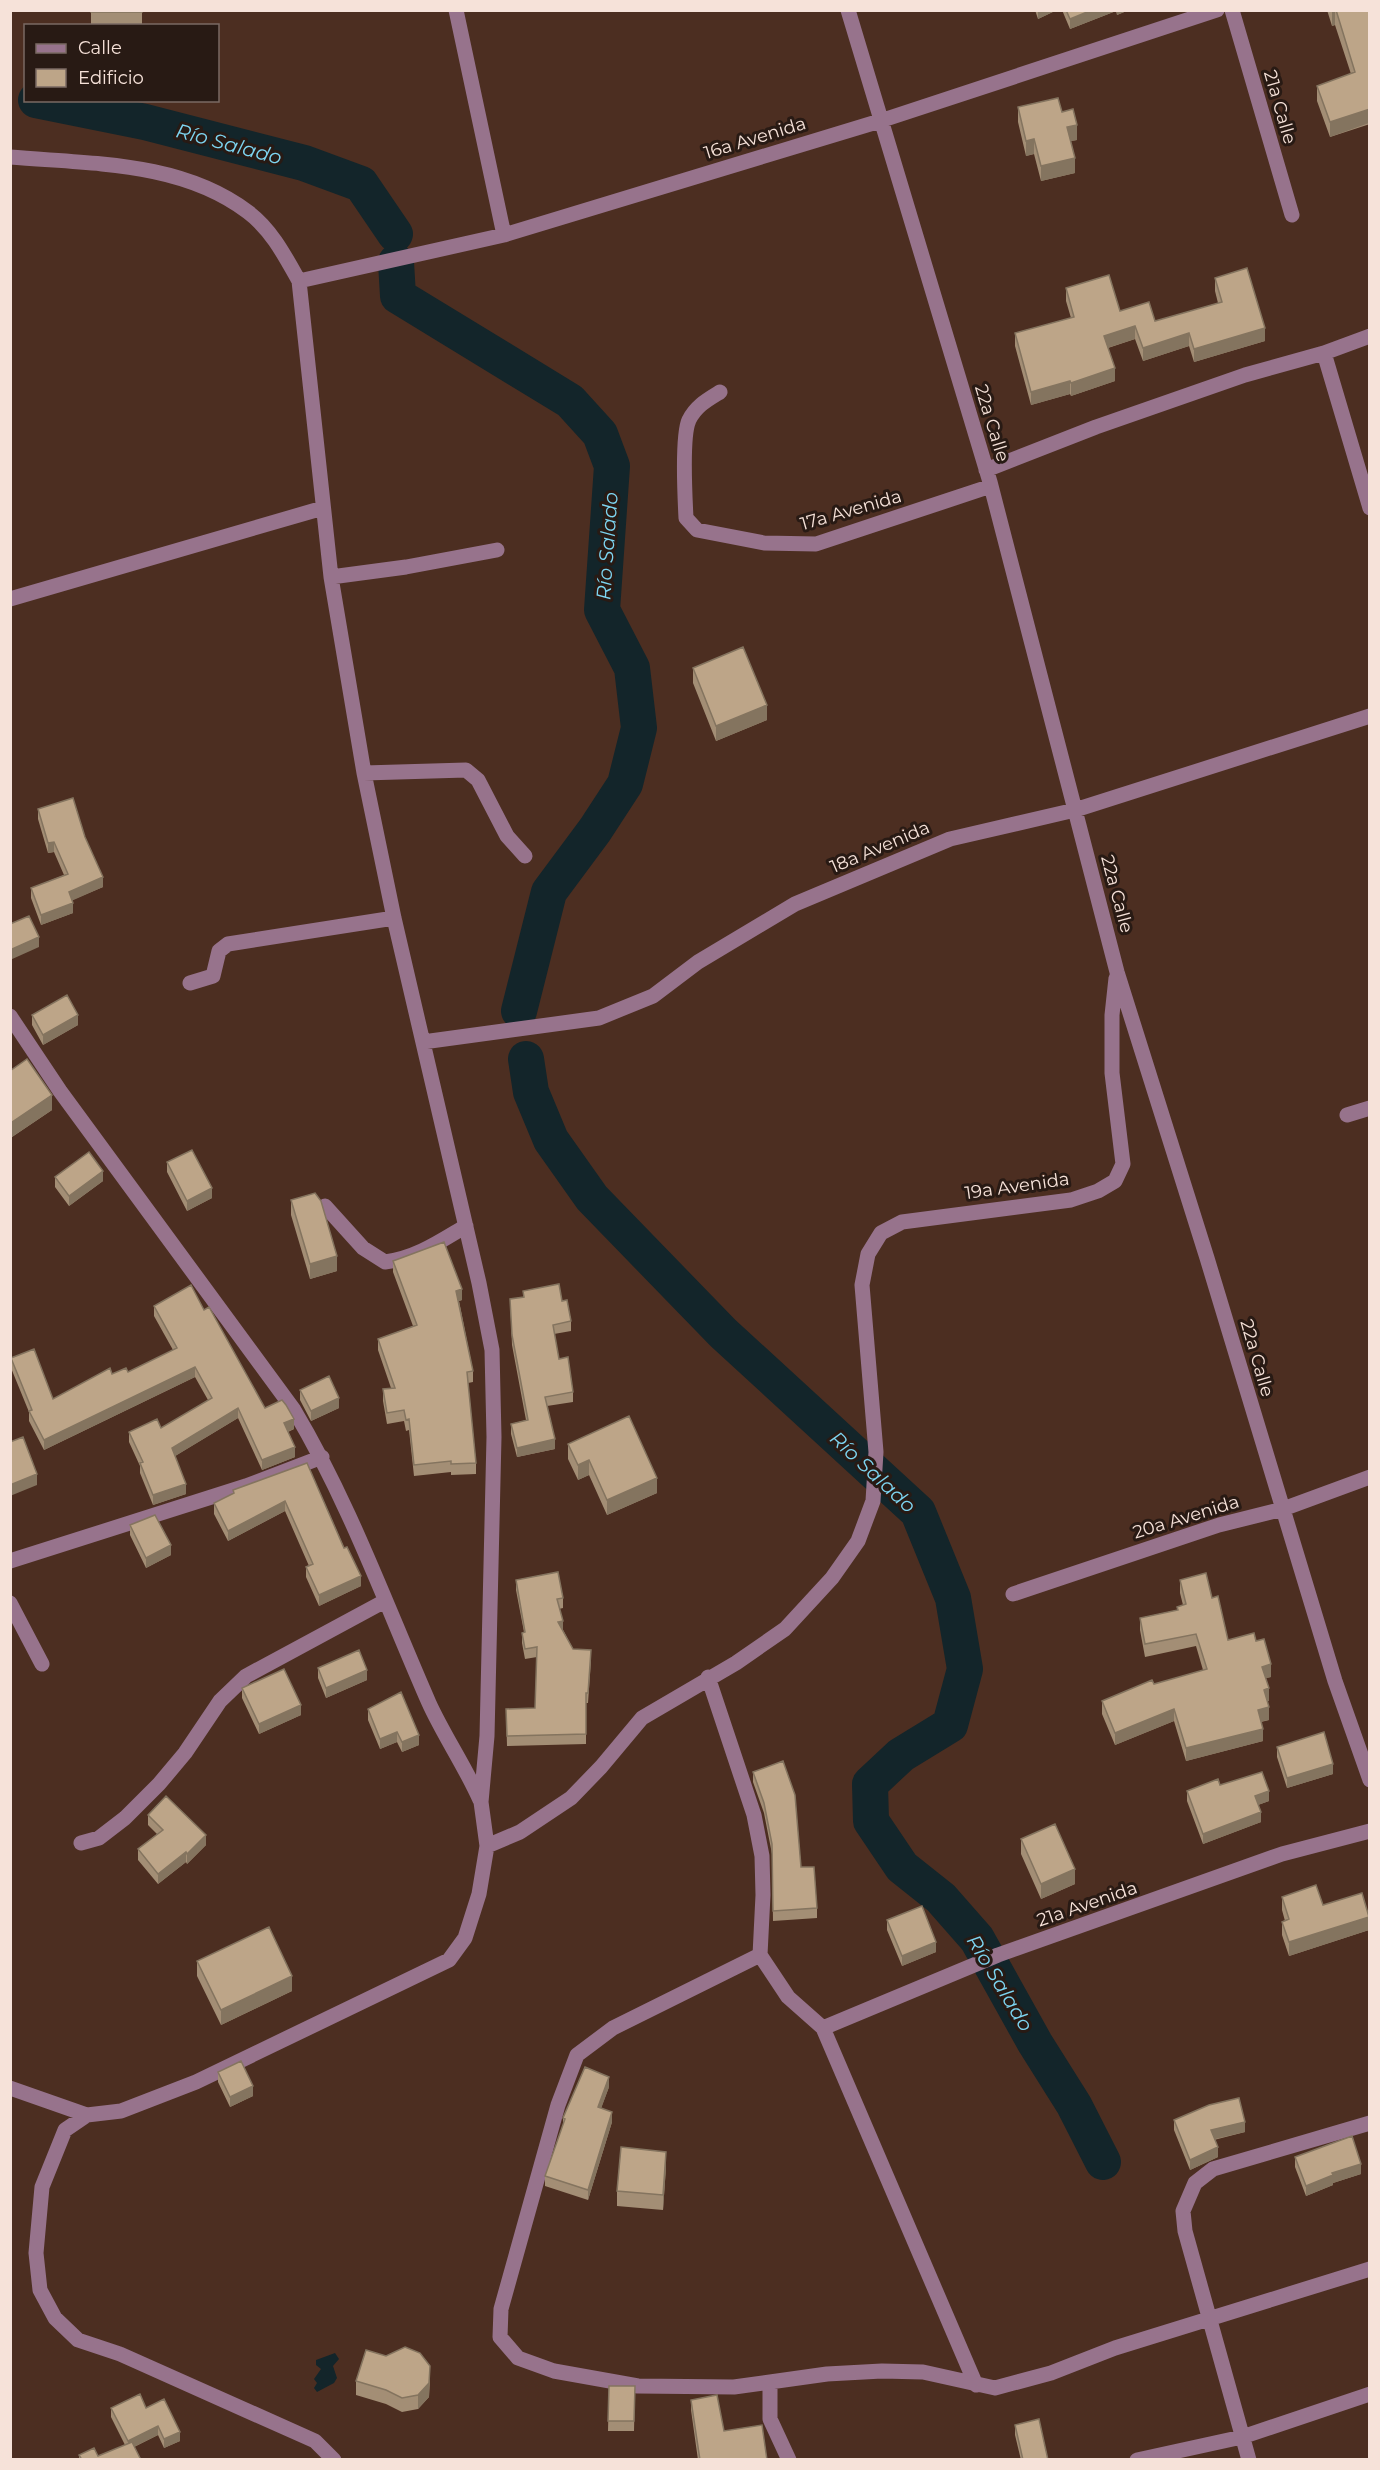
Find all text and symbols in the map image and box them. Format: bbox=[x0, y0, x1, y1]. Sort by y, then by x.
legend bbox=[24, 24, 219, 102]
text: Calle bbox=[78, 37, 122, 59]
text: Edificio bbox=[78, 67, 144, 89]
street label: 21a Calle bbox=[1259, 68, 1301, 147]
street label: 16a Avenida bbox=[701, 112, 809, 164]
water label: Río Salado bbox=[173, 118, 285, 170]
street label: 22a Calle bbox=[970, 382, 1014, 464]
street label: 17a Avenida bbox=[798, 485, 904, 535]
water label: Río Salado bbox=[591, 491, 623, 601]
street label: 18a Avenida bbox=[827, 816, 933, 878]
street label: 22a Calle bbox=[1096, 853, 1138, 935]
street label: 19a Avenida bbox=[963, 1168, 1071, 1204]
street label: 22a Calle bbox=[1235, 1317, 1279, 1399]
water label: Río Salado bbox=[825, 1426, 921, 1518]
street label: 20a Avenida bbox=[1130, 1490, 1242, 1544]
street label: 21a Avenida bbox=[1034, 1877, 1140, 1931]
water label: Río Salado bbox=[962, 1930, 1038, 2036]

